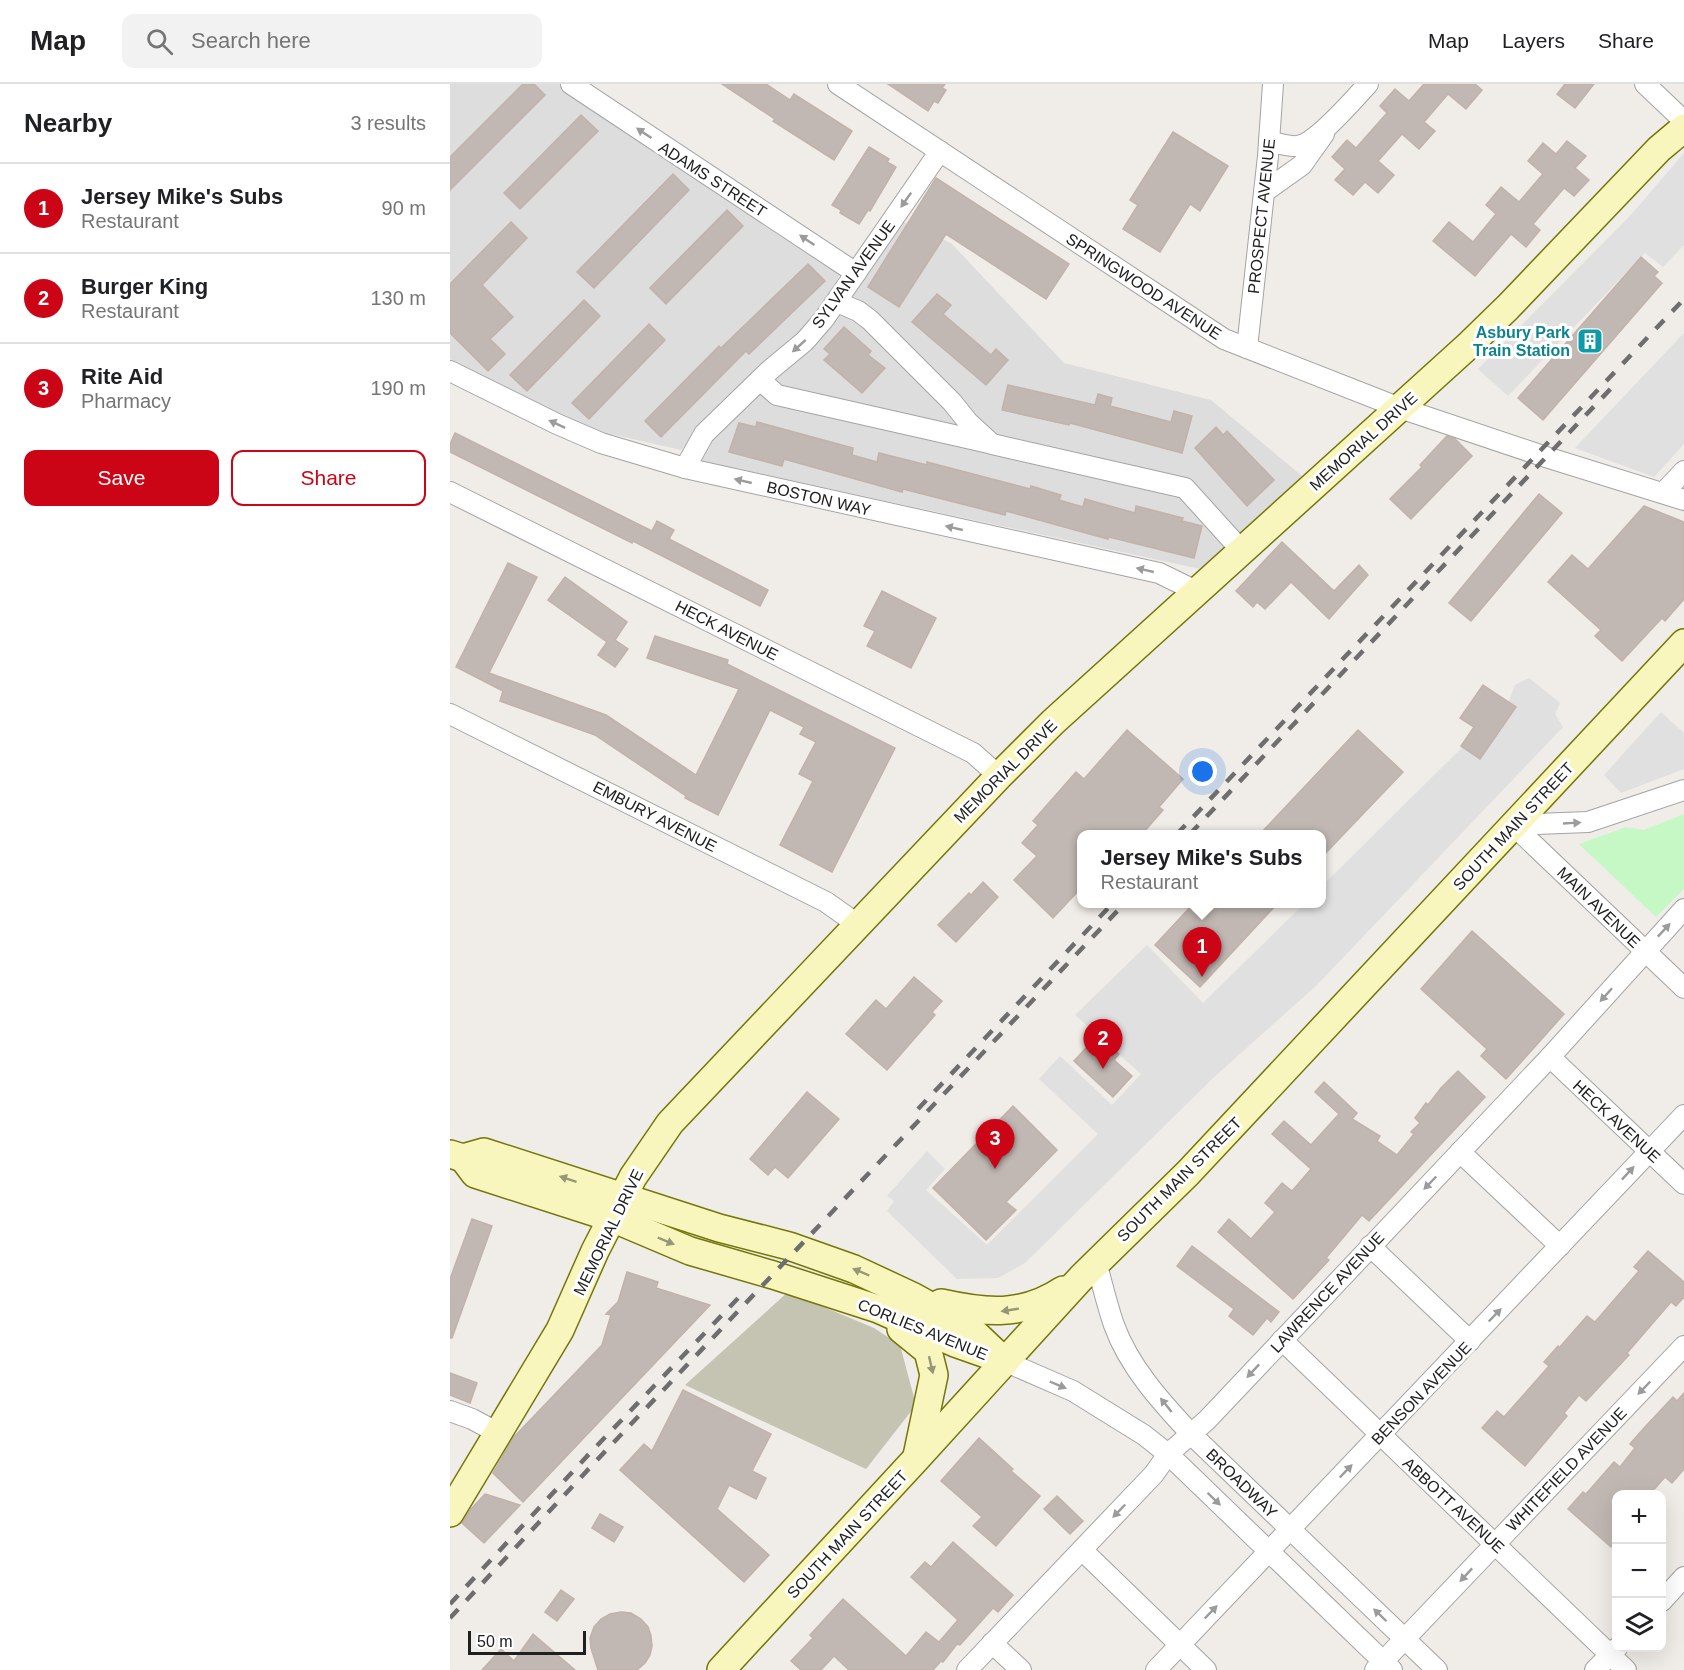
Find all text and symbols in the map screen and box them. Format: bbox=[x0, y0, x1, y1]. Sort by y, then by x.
search box bbox=[122, 14, 542, 68]
text: Map bbox=[30, 25, 86, 56]
icon: search bbox=[143, 25, 176, 58]
text: Search here bbox=[191, 28, 311, 53]
text: Map bbox=[1428, 29, 1469, 52]
text: Layers bbox=[1502, 29, 1565, 52]
text: Share bbox=[1598, 29, 1654, 52]
text: Nearby bbox=[24, 108, 112, 138]
text: 3 results bbox=[350, 112, 426, 134]
one-way arrow bbox=[637, 127, 653, 139]
street label: ADAMS STREET bbox=[656, 138, 770, 221]
street label: PROSPECT AVENUE bbox=[1245, 138, 1278, 294]
text: Jersey Mike's Subs bbox=[81, 184, 283, 209]
one-way arrow bbox=[901, 191, 912, 208]
text: 1 bbox=[38, 197, 49, 219]
text: 90 m bbox=[382, 197, 426, 219]
text: Restaurant bbox=[81, 210, 179, 232]
street label: SYLVAN AVENUE bbox=[809, 217, 898, 331]
street label: SPRINGWOOD AVENUE bbox=[1063, 230, 1224, 343]
one-way arrow bbox=[799, 235, 815, 246]
text: Burger King bbox=[81, 274, 208, 299]
text: 2 bbox=[38, 287, 49, 309]
text: 130 m bbox=[370, 287, 426, 309]
text: Restaurant bbox=[81, 300, 179, 322]
place label: Asbury Park Train Station bbox=[1473, 324, 1570, 359]
building icon: Asbury Park Train Station bbox=[1575, 326, 1605, 356]
one-way arrow bbox=[791, 339, 806, 353]
text: Rite Aid bbox=[81, 364, 163, 389]
text: 3 bbox=[38, 377, 49, 399]
text: 190 m bbox=[370, 377, 426, 399]
street label: MEMORIAL DRIVE bbox=[1306, 389, 1420, 494]
text: Pharmacy bbox=[81, 390, 171, 412]
one-way arrow bbox=[549, 419, 566, 428]
button: Save bbox=[24, 450, 219, 506]
button: Share bbox=[231, 450, 426, 506]
one-way arrow bbox=[734, 476, 753, 485]
street label: BOSTON WAY bbox=[765, 478, 873, 519]
one-way arrow bbox=[945, 522, 963, 532]
one-way arrow bbox=[1135, 565, 1154, 574]
street label: HECK AVENUE bbox=[673, 597, 781, 664]
street label: MEMORIAL DRIVE bbox=[951, 717, 1060, 826]
your location bbox=[1188, 757, 1217, 786]
street label: SOUTH MAIN STREET bbox=[1450, 759, 1577, 894]
street label: EMBURY AVENUE bbox=[590, 778, 719, 855]
one-way arrow bbox=[1562, 819, 1581, 828]
popup bbox=[1077, 830, 1326, 908]
text: Jersey Mike's Subs bbox=[1100, 845, 1303, 870]
street label: MAIN AVENUE bbox=[1554, 864, 1643, 951]
text: Restaurant bbox=[1100, 871, 1198, 893]
one-way arrow bbox=[1657, 923, 1671, 937]
pin: 1 bbox=[1182, 928, 1221, 977]
one-way arrow bbox=[1599, 987, 1613, 1002]
pin: 2 bbox=[1084, 1020, 1122, 1069]
street label: HECK AVENUE bbox=[1570, 1077, 1664, 1166]
street label: SOUTH MAIN STREET bbox=[1114, 1114, 1245, 1245]
pin: 3 bbox=[976, 1120, 1014, 1169]
street label: MEMORIAL DRIVE bbox=[571, 1166, 646, 1298]
one-way arrow bbox=[1621, 1166, 1635, 1181]
one-way arrow bbox=[559, 1174, 577, 1183]
one-way arrow bbox=[1424, 1176, 1438, 1190]
street label: LAWRENCE AVENUE bbox=[1267, 1229, 1388, 1356]
one-way arrow bbox=[657, 1236, 675, 1246]
one-way arrow bbox=[852, 1268, 869, 1277]
street label: CORLIES AVENUE bbox=[855, 1296, 990, 1363]
one-way arrow bbox=[1000, 1306, 1019, 1315]
one-way arrow bbox=[1488, 1308, 1502, 1323]
street label: BENSON AVENUE bbox=[1368, 1339, 1475, 1448]
one-way arrow bbox=[927, 1355, 936, 1374]
one-way arrow bbox=[1246, 1363, 1260, 1378]
one-way arrow bbox=[1049, 1380, 1066, 1389]
one-way arrow bbox=[1637, 1381, 1651, 1395]
one-way arrow bbox=[1159, 1397, 1172, 1413]
street label: WHITEFIELD AVENUE bbox=[1503, 1404, 1630, 1535]
street label: BROADWAY bbox=[1203, 1445, 1281, 1522]
street label: ABBOTT AVENUE bbox=[1400, 1454, 1508, 1557]
one-way arrow bbox=[1338, 1465, 1352, 1479]
street label: SOUTH MAIN STREET bbox=[784, 1467, 911, 1602]
map controls bbox=[1612, 1490, 1666, 1652]
button: + bbox=[1612, 1490, 1666, 1544]
one-way arrow bbox=[1206, 1492, 1221, 1506]
one-way arrow bbox=[1112, 1504, 1126, 1519]
button: − bbox=[1612, 1544, 1666, 1598]
one-way arrow bbox=[1459, 1568, 1473, 1582]
button: layers bbox=[1612, 1598, 1666, 1652]
one-way arrow bbox=[1203, 1606, 1217, 1620]
one-way arrow bbox=[1373, 1609, 1387, 1623]
scale bar bbox=[468, 1628, 586, 1656]
text: 50 m bbox=[477, 1633, 513, 1650]

